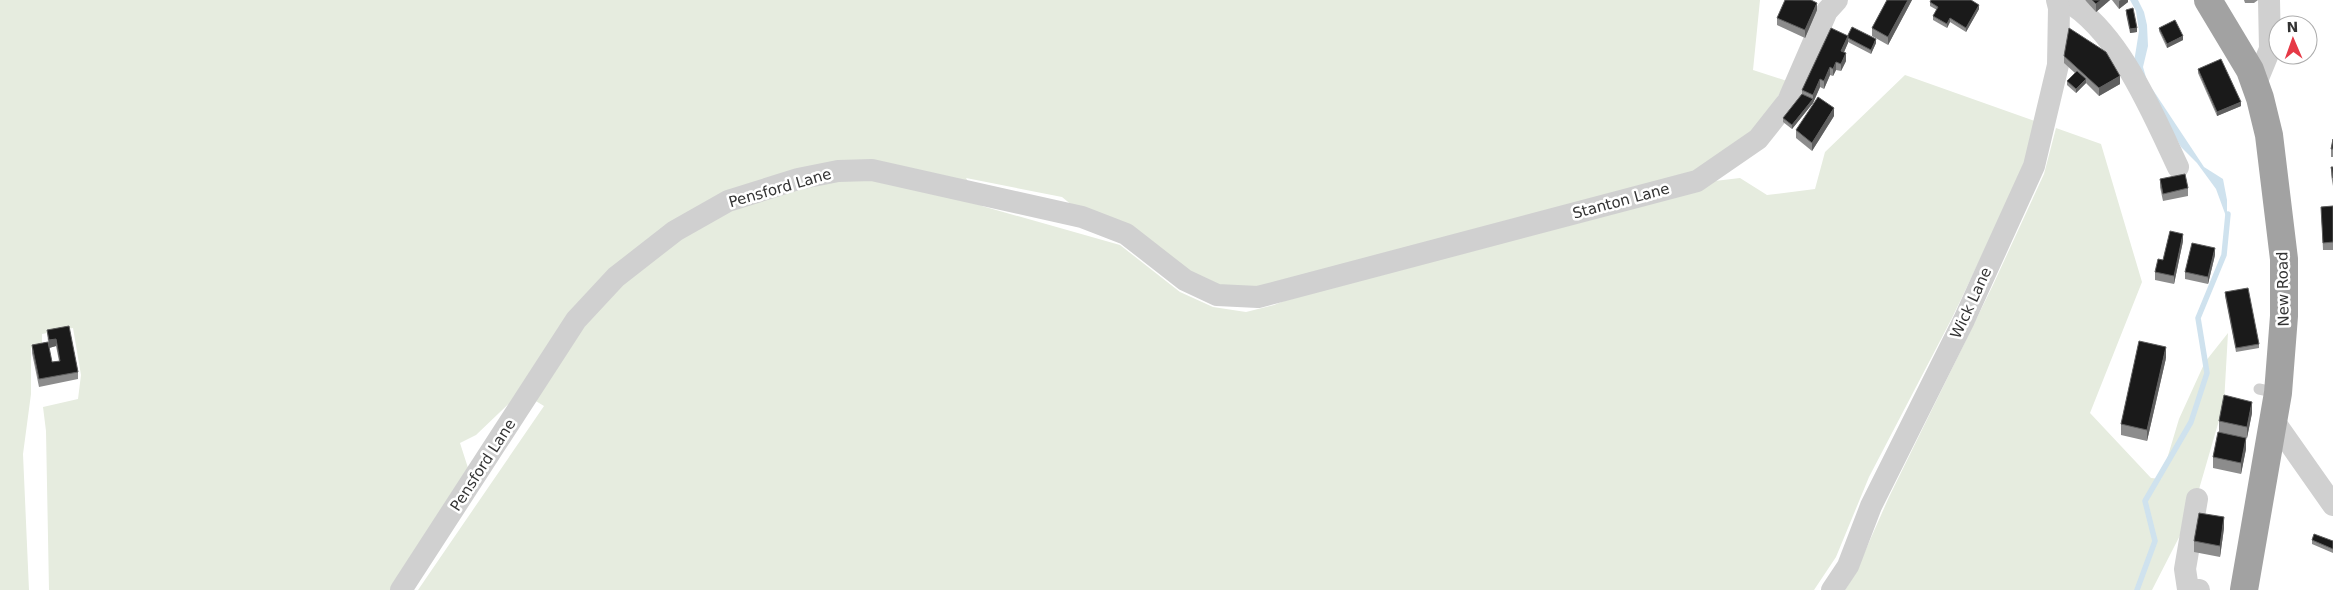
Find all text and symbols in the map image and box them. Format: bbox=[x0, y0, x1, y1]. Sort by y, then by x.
north arrow bbox=[2268, 15, 2318, 65]
text: N bbox=[2286, 19, 2299, 35]
street label: Pensford Lane bbox=[727, 165, 833, 211]
street label: Stanton Lane bbox=[1571, 179, 1671, 223]
street label: New Road bbox=[2273, 251, 2293, 327]
street label: Wick Lane bbox=[1947, 264, 1995, 342]
street label: Pensford Lane bbox=[447, 416, 519, 514]

